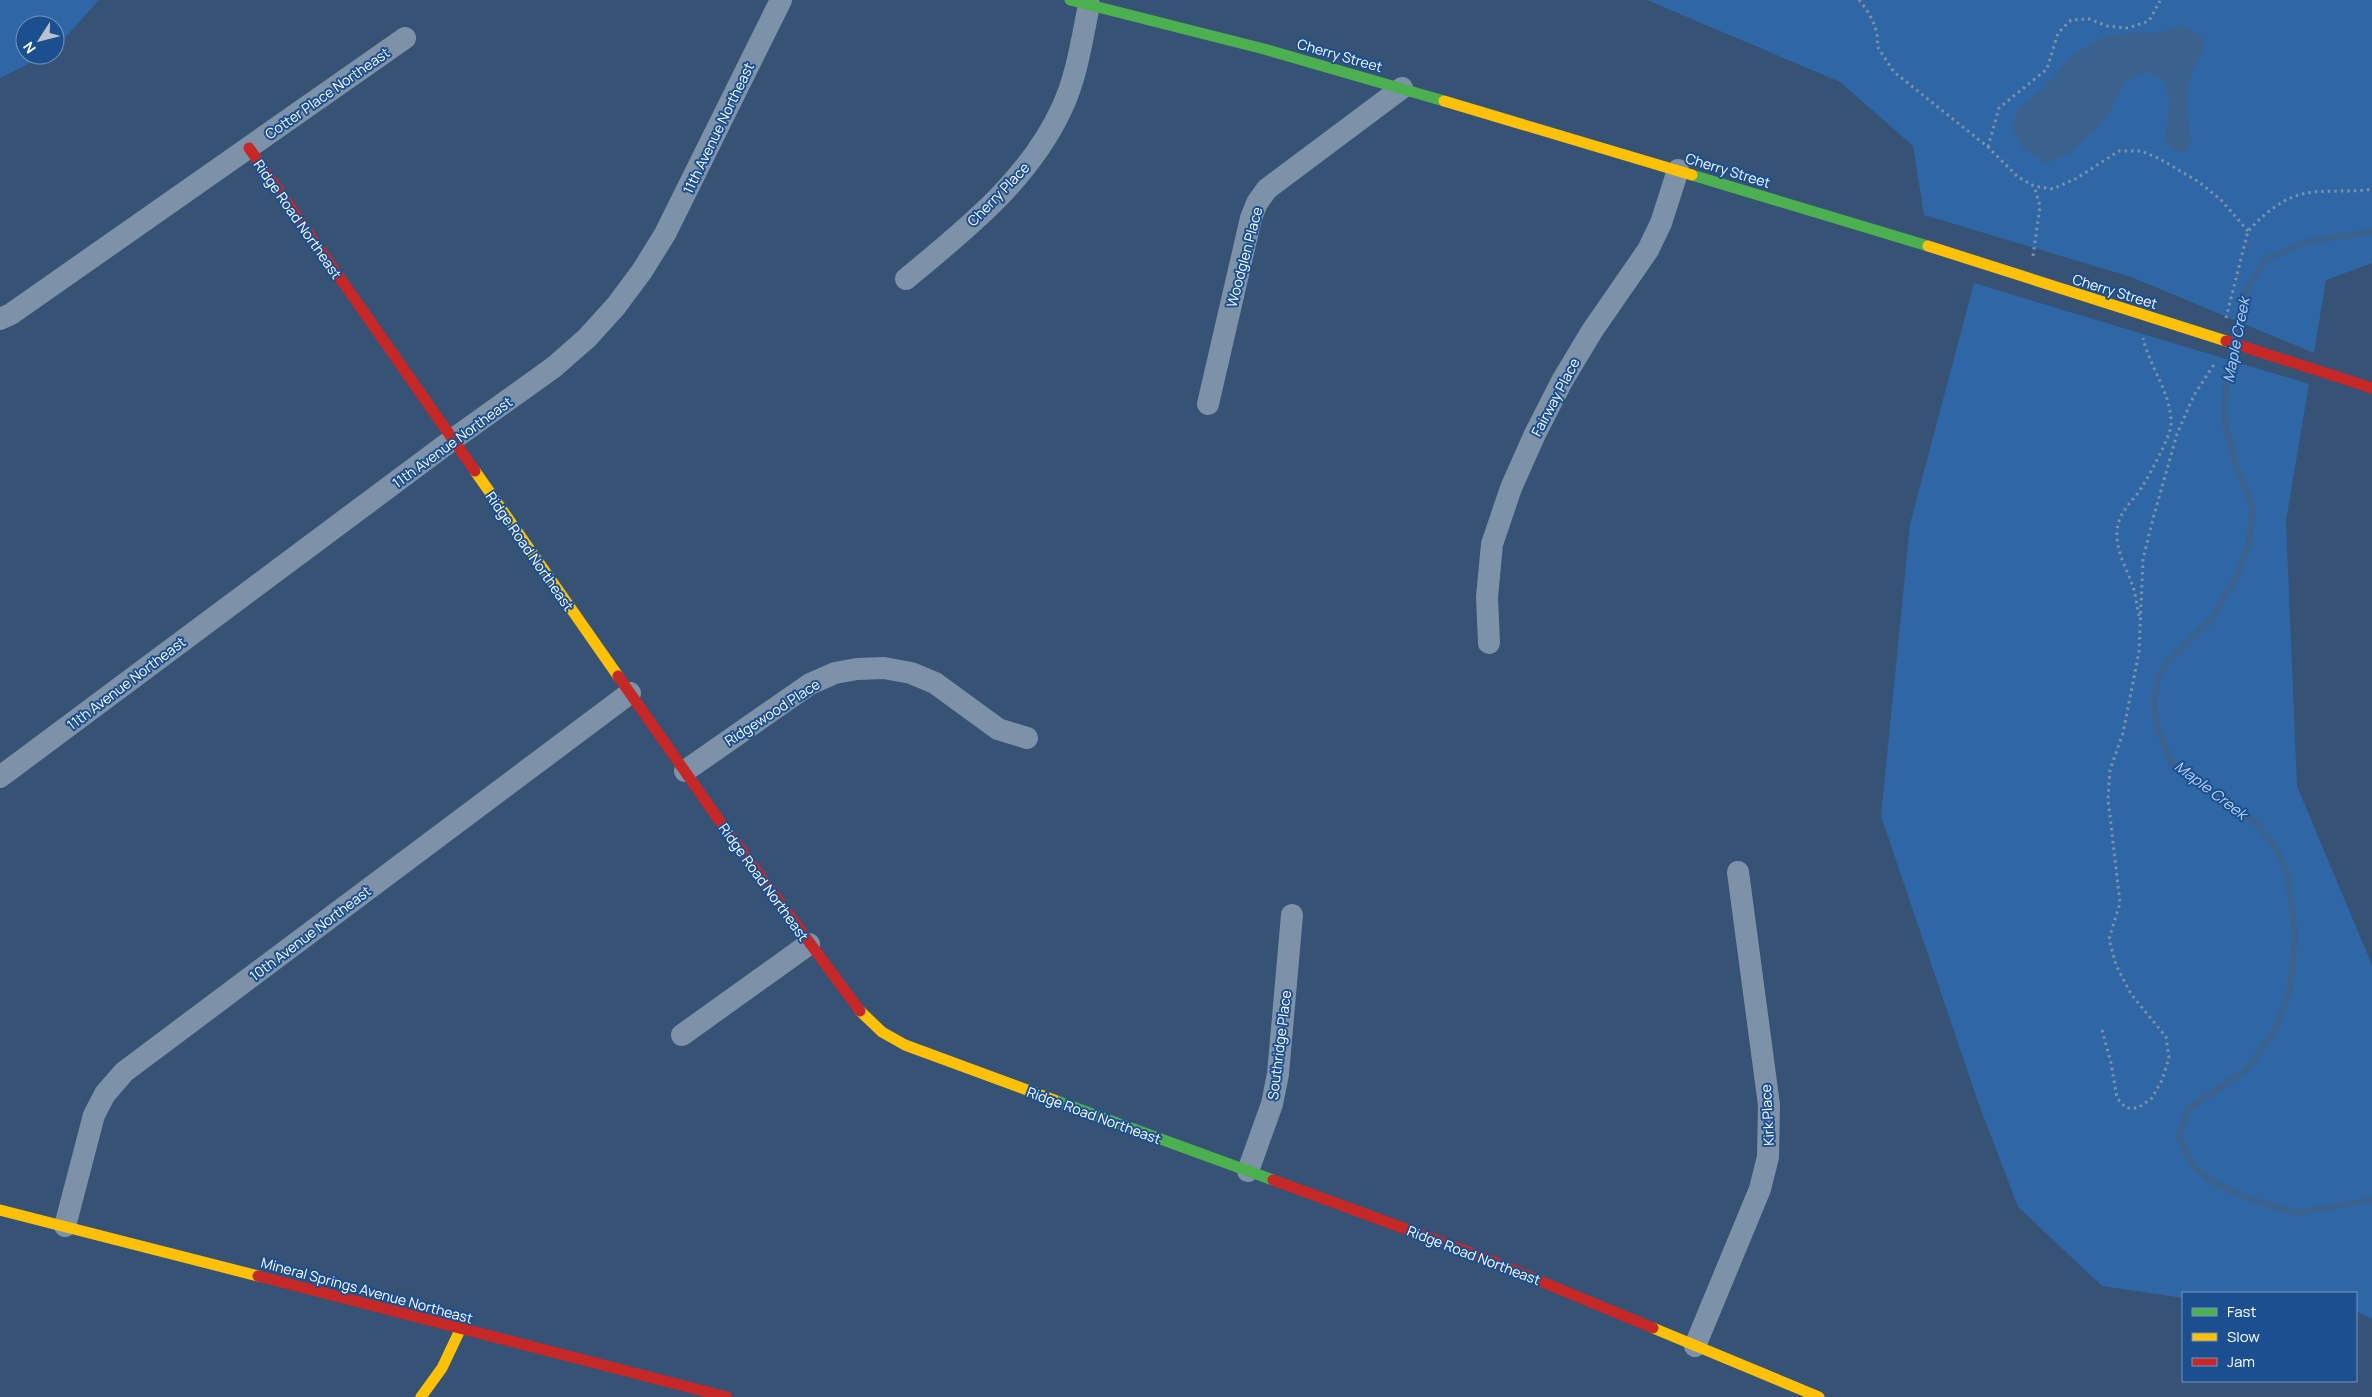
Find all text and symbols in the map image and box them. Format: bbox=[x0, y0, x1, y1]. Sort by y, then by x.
north arrow bbox=[15, 15, 65, 65]
street label: Cherry Street bbox=[1295, 34, 1385, 76]
text: N bbox=[18, 38, 40, 58]
street label: Cotter Place Northeast bbox=[261, 42, 394, 143]
street label: 11th Avenue Northeast bbox=[678, 59, 758, 197]
street label: Cherry Street bbox=[1683, 148, 1773, 192]
street label: Ridge Road Northeast bbox=[250, 156, 347, 283]
street label: Cherry Place bbox=[963, 158, 1033, 230]
street label: Woodglen Place bbox=[1221, 205, 1267, 309]
street label: Cherry Street bbox=[2070, 269, 2160, 313]
water label: Maple Creek bbox=[2217, 293, 2255, 384]
street label: Fairway Place bbox=[1526, 355, 1584, 439]
street label: 11th Avenue Northeast bbox=[388, 392, 516, 492]
street label: Ridge Road Northeast bbox=[482, 488, 579, 615]
street label: 11th Avenue Northeast bbox=[63, 632, 190, 734]
street label: Ridgewood Place bbox=[721, 674, 823, 750]
water label: Maple Creek bbox=[2170, 756, 2254, 826]
street label: Ridge Road Northeast bbox=[715, 819, 813, 945]
street label: 10th Avenue Northeast bbox=[246, 881, 375, 985]
street label: Southridge Place bbox=[1263, 989, 1295, 1101]
street label: Ridge Road Northeast bbox=[1024, 1082, 1164, 1148]
street label: Kirk Place bbox=[1756, 1084, 1778, 1146]
street label: Ridge Road Northeast bbox=[1405, 1221, 1544, 1289]
street label: Mineral Springs Avenue Northeast bbox=[259, 1253, 475, 1328]
legend bbox=[2182, 1292, 2357, 1382]
text: Fast bbox=[2227, 1301, 2256, 1322]
text: Slow bbox=[2227, 1326, 2260, 1347]
text: Jam bbox=[2227, 1351, 2255, 1372]

